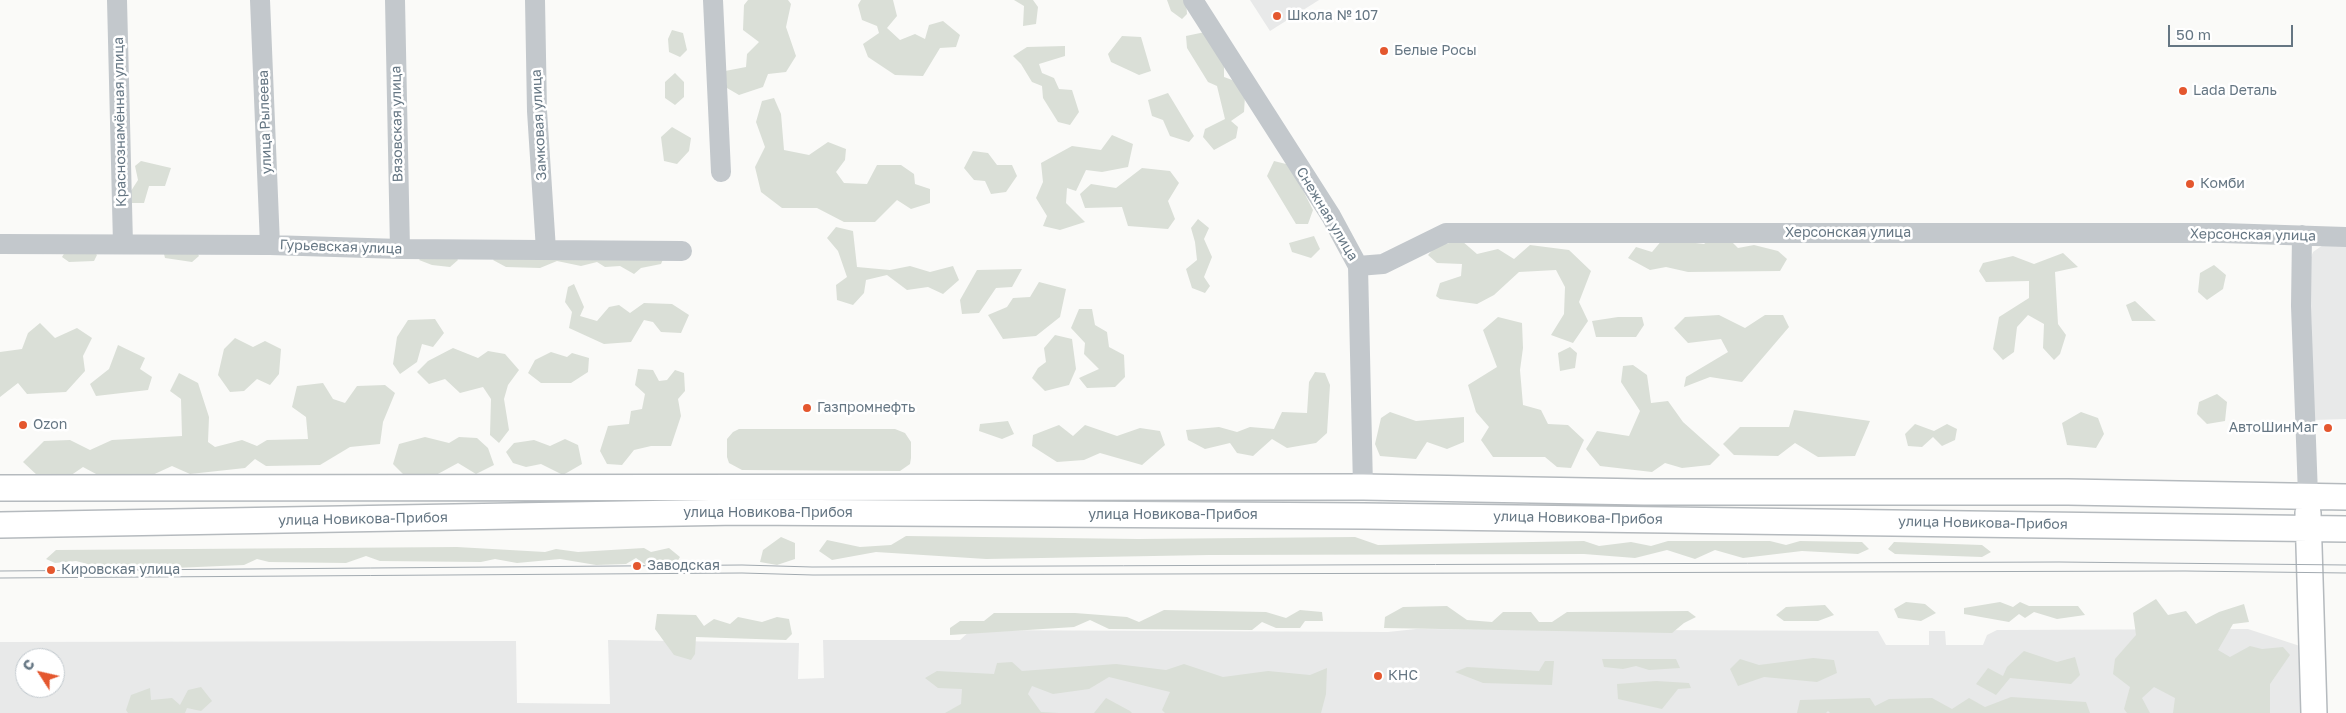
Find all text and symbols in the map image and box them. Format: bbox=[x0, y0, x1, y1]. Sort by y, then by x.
place label: Школа № 107 bbox=[1287, 8, 1378, 24]
marker: Школа № 107 bbox=[1271, 10, 1283, 22]
scale bar bbox=[2171, 15, 2296, 47]
text: 50 m bbox=[2176, 25, 2211, 43]
street label: Краснознамённая улица bbox=[110, 37, 130, 207]
place label: Белые Росы bbox=[1394, 43, 1477, 59]
marker: Белые Росы bbox=[1378, 45, 1390, 57]
street label: Вязовская улица bbox=[388, 65, 406, 183]
street label: Замковая улица bbox=[528, 69, 550, 181]
street label: улица Рылеева bbox=[255, 70, 275, 174]
place label: Lada Dеталь bbox=[2193, 83, 2277, 99]
marker: Lada Dеталь bbox=[2177, 85, 2189, 97]
street label: Снежная улица bbox=[1292, 164, 1362, 264]
place label: Комби bbox=[2200, 176, 2245, 192]
marker: Комби bbox=[2184, 178, 2196, 190]
street label: Херсонская улица bbox=[1785, 225, 1911, 241]
street label: Херсонская улица bbox=[2190, 225, 2316, 245]
street label: Гурьевская улица bbox=[279, 236, 403, 258]
place label: Газпромнефть bbox=[817, 400, 915, 416]
marker: Газпромнефть bbox=[801, 402, 813, 414]
place label: Ozon bbox=[33, 417, 67, 433]
marker: Ozon bbox=[17, 419, 29, 431]
place label: АвтоШинМаг bbox=[2229, 420, 2318, 436]
marker: АвтоШинМаг bbox=[2322, 422, 2334, 434]
street label: улица Новикова-Прибоя bbox=[683, 505, 853, 521]
street label: улица Новикова-Прибоя bbox=[1088, 507, 1258, 523]
street label: улица Новикова-Прибоя bbox=[1493, 508, 1663, 528]
street label: улица Новикова-Прибоя bbox=[278, 509, 448, 529]
street label: улица Новикова-Прибоя bbox=[1898, 513, 2068, 533]
place label: Заводская bbox=[647, 558, 720, 574]
marker: Заводская bbox=[631, 560, 643, 572]
place label: Кировская улица bbox=[61, 562, 180, 578]
marker: Кировская улица bbox=[45, 564, 57, 576]
north arrow bbox=[15, 648, 65, 698]
text: С bbox=[18, 656, 38, 674]
place label: КНС bbox=[1388, 668, 1418, 684]
marker: КНС bbox=[1372, 670, 1384, 682]

